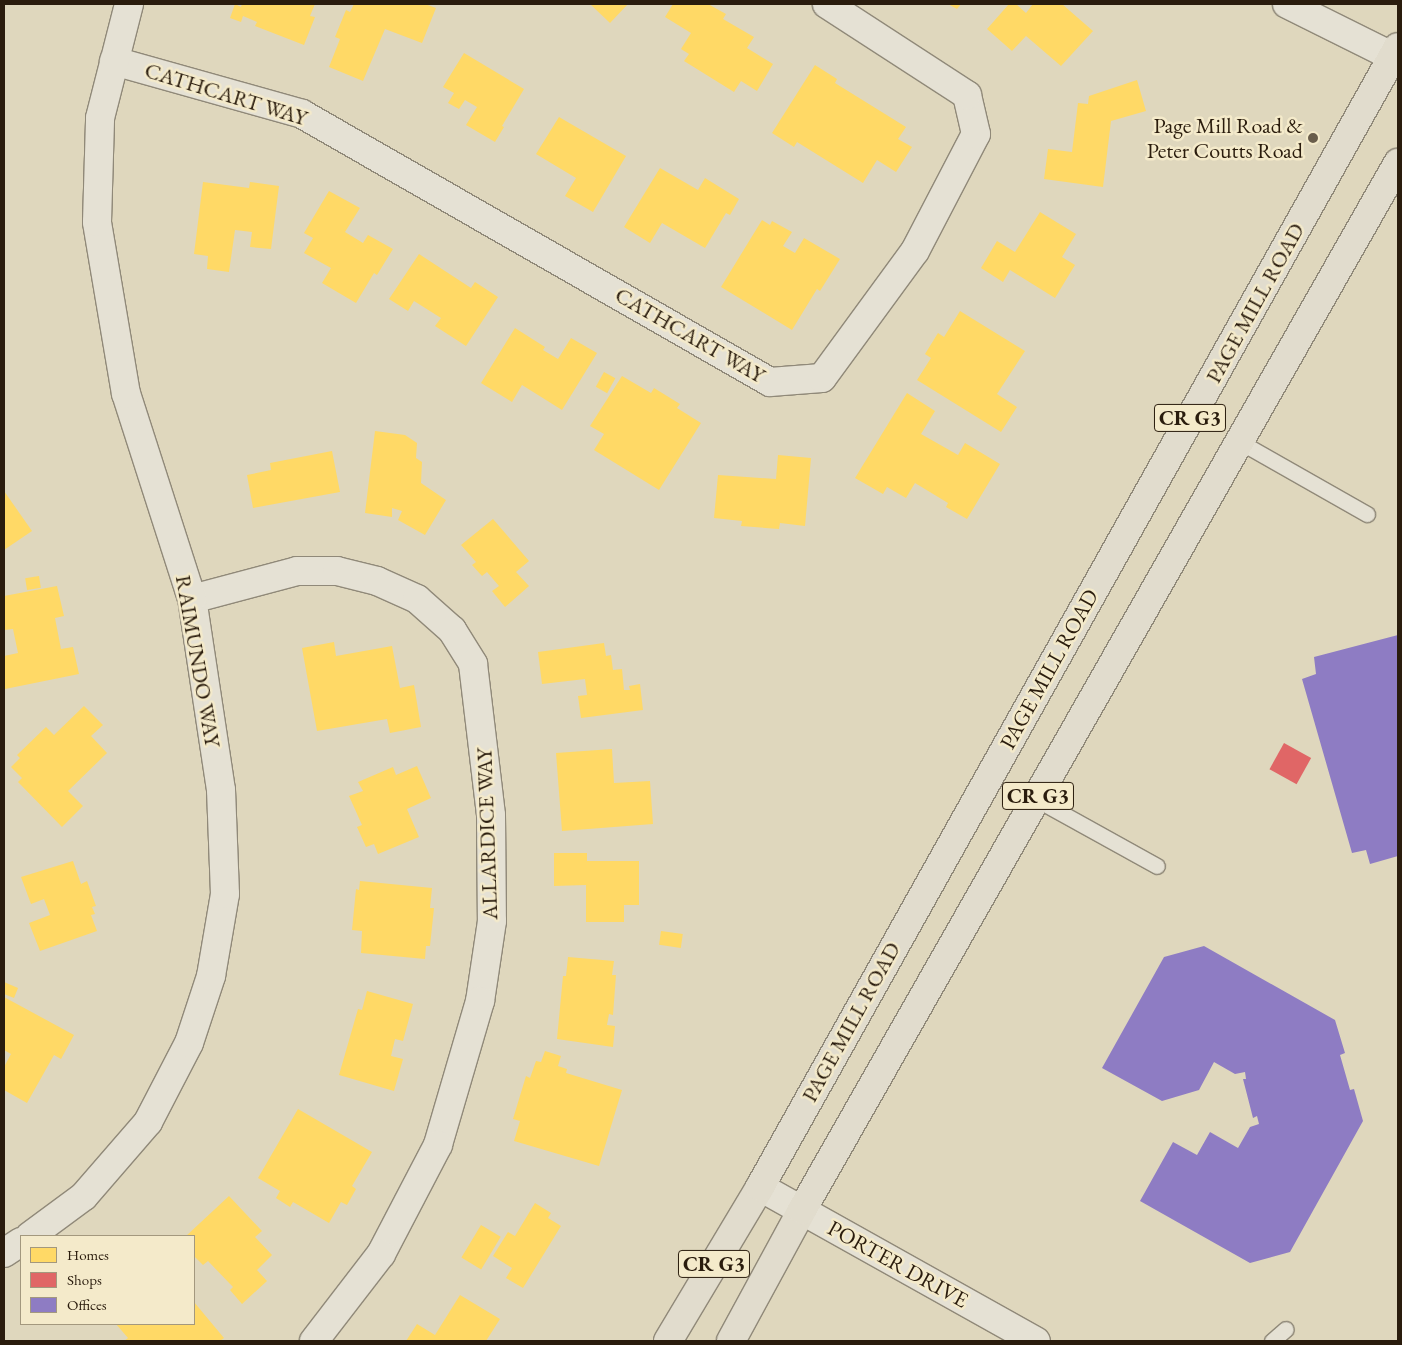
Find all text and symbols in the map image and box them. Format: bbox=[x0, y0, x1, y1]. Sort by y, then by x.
street label: CATHCART WAY bbox=[142, 57, 310, 131]
place label: Page Mill Road & Peter Coutts Road bbox=[1147, 112, 1303, 164]
marker: Page Mill Road & Peter Coutts Road bbox=[1307, 132, 1319, 144]
street label: PAGE MILL ROAD bbox=[1200, 218, 1310, 388]
street label: CATHCART WAY bbox=[610, 281, 770, 389]
road number: CR G3 bbox=[1154, 399, 1226, 436]
street label: RAIMUNDO WAY bbox=[170, 573, 226, 749]
street label: PAGE MILL ROAD bbox=[994, 584, 1104, 754]
street label: ALLARDICE WAY bbox=[471, 748, 503, 920]
road number: CR G3 bbox=[1002, 778, 1074, 814]
street label: PAGE MILL ROAD bbox=[796, 937, 906, 1107]
street label: PORTER DRIVE bbox=[823, 1214, 973, 1314]
legend bbox=[20, 1235, 195, 1325]
text: Homes bbox=[67, 1245, 109, 1264]
road number: CR G3 bbox=[678, 1246, 750, 1282]
text: Shops bbox=[67, 1270, 102, 1289]
text: Offices bbox=[67, 1295, 107, 1314]

